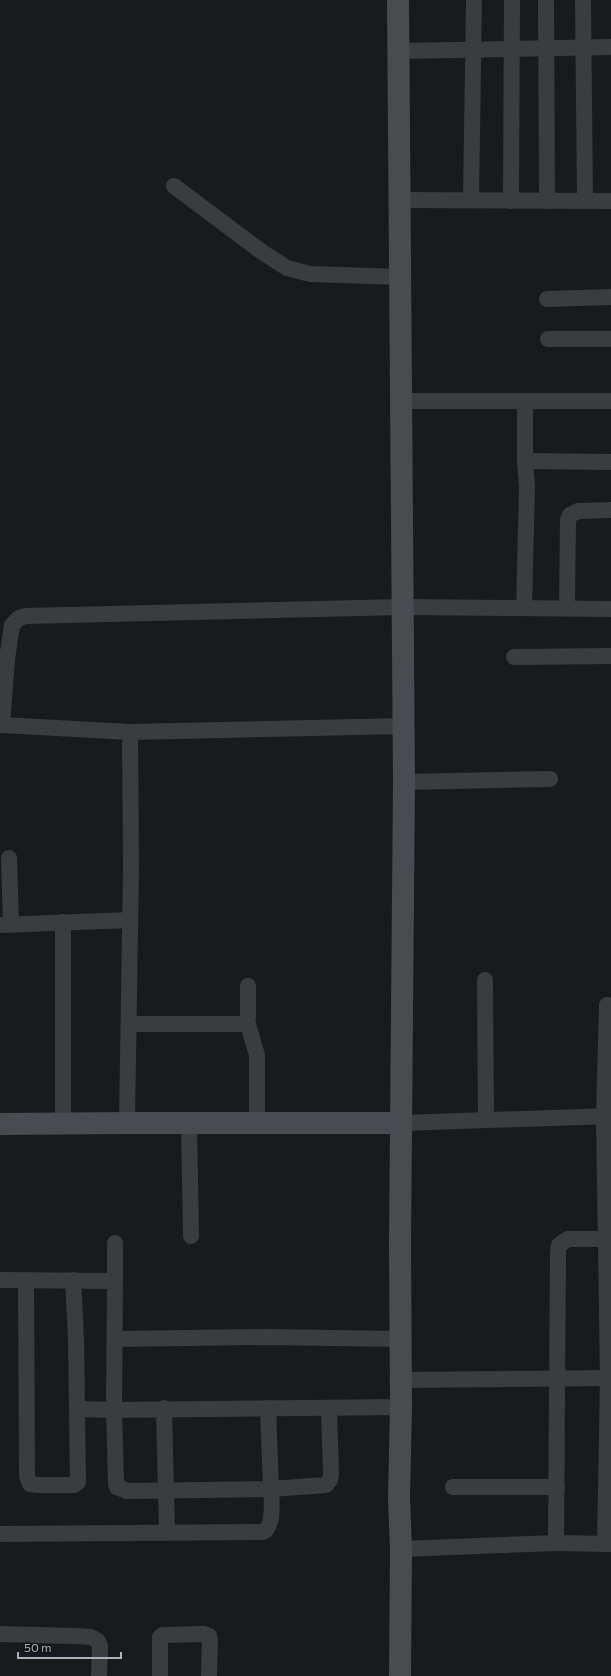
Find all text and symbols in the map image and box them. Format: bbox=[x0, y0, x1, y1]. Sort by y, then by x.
scale bar bbox=[18, 1634, 121, 1660]
text: 50 m bbox=[24, 1640, 52, 1654]

